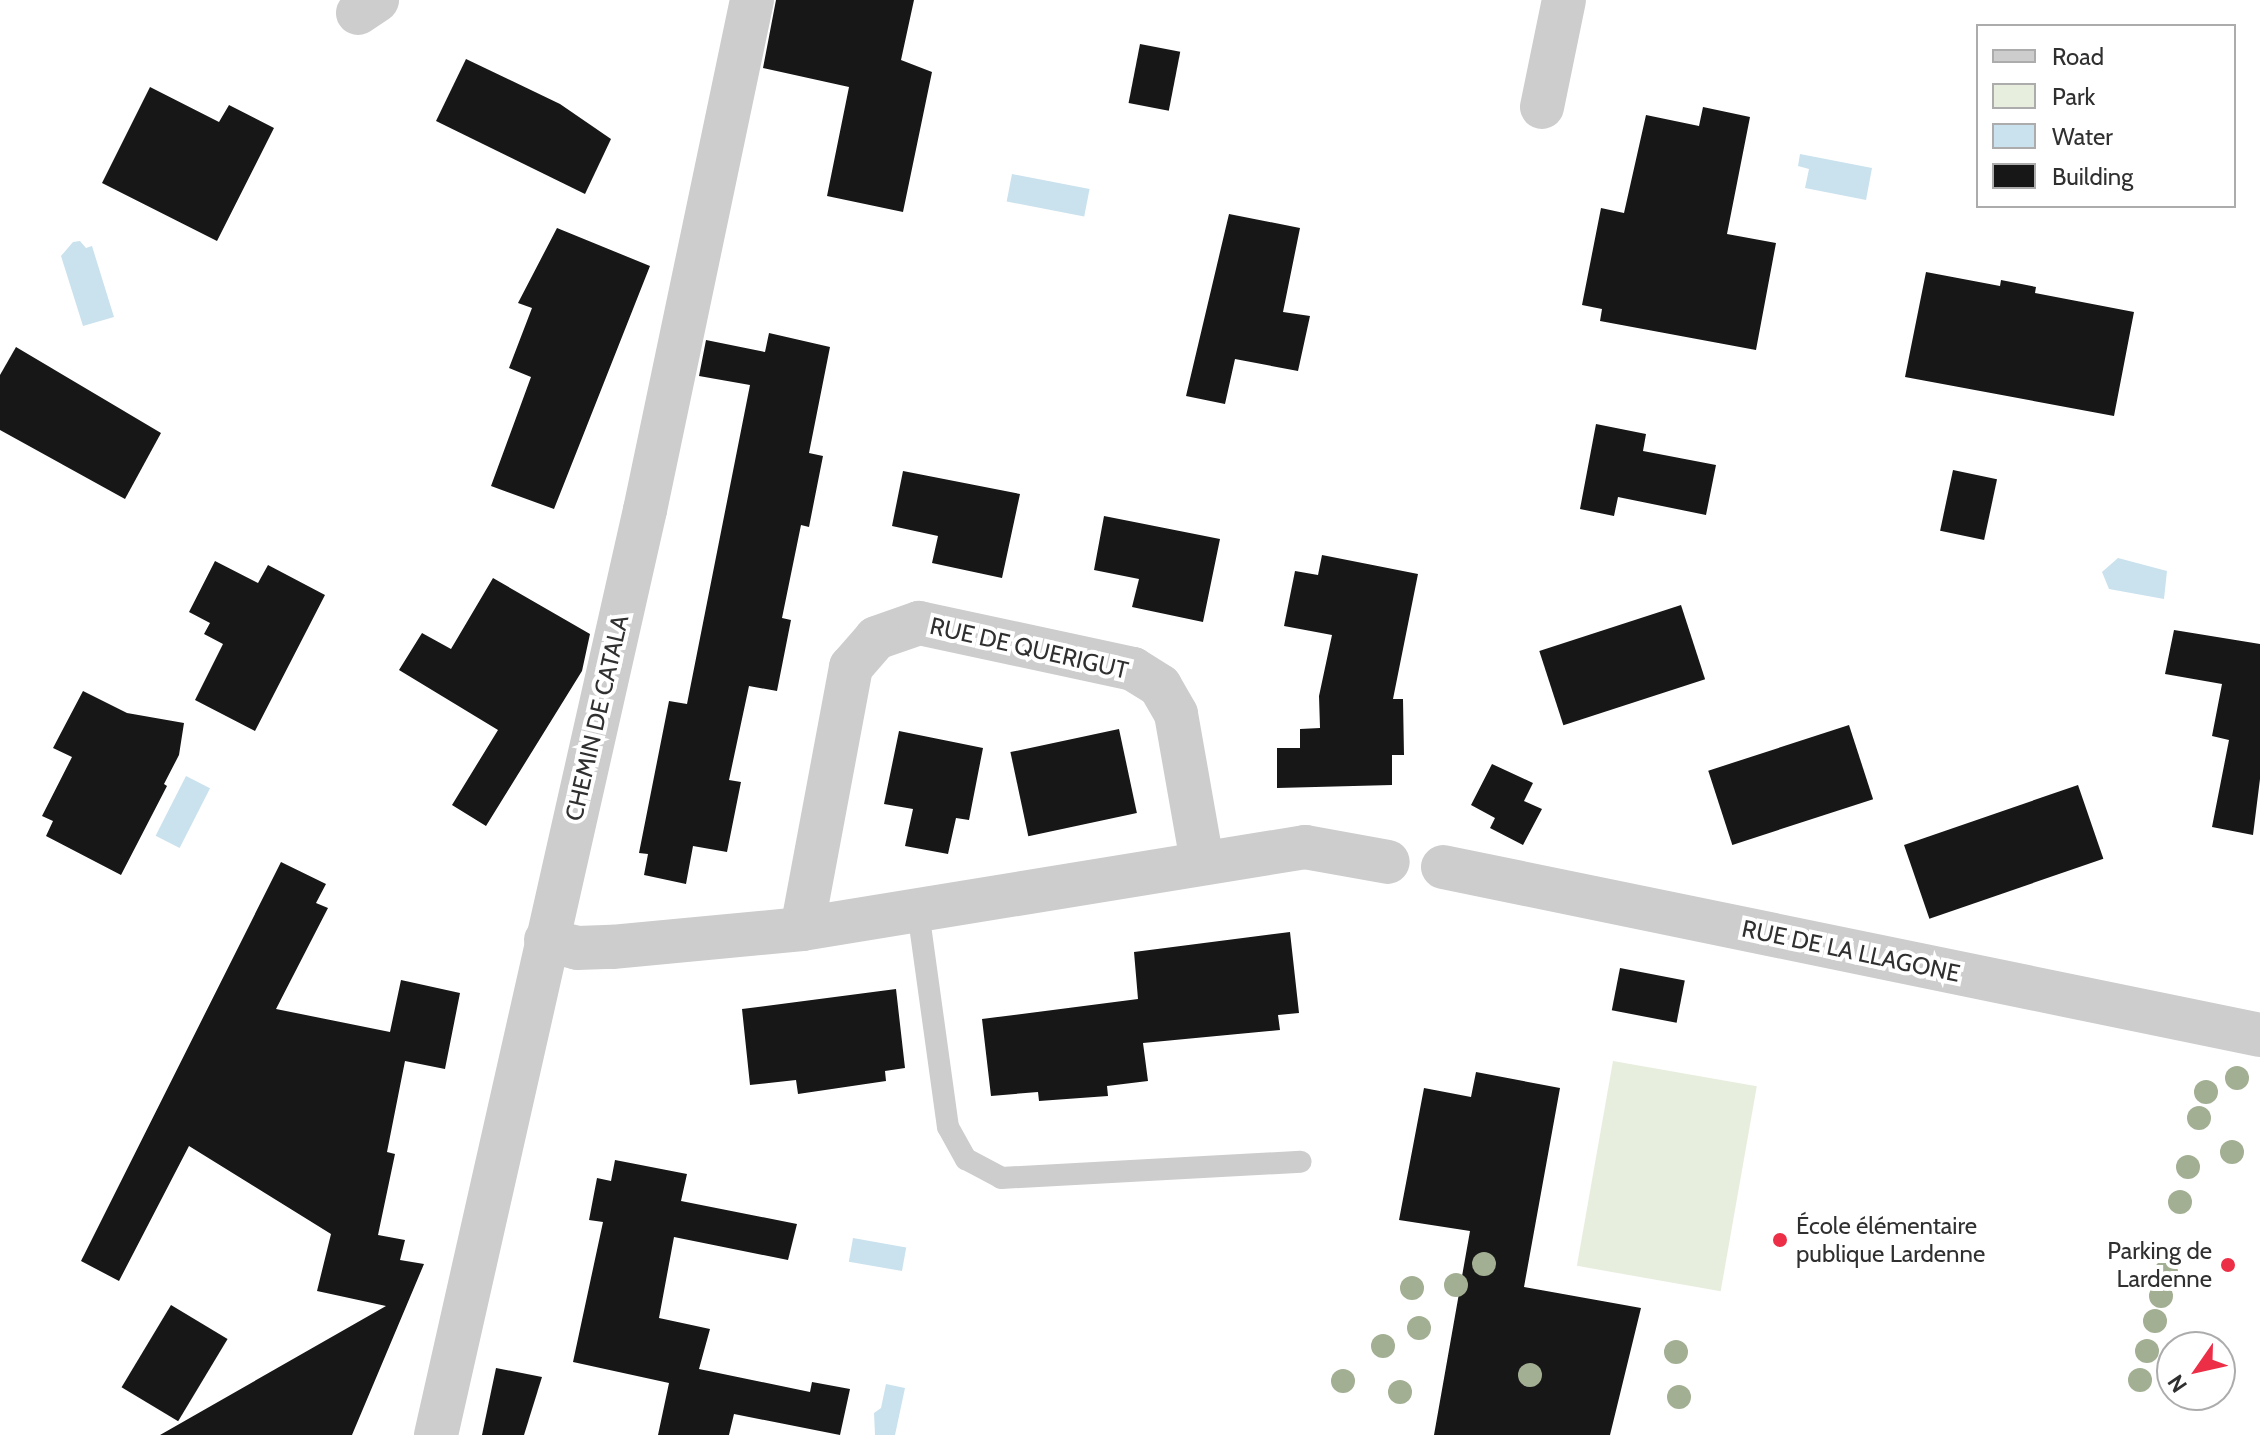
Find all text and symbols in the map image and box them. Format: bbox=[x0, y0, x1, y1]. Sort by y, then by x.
legend bbox=[1976, 24, 2236, 208]
text: Road bbox=[2052, 42, 2104, 71]
text: Park bbox=[2052, 82, 2095, 111]
text: Water bbox=[2052, 122, 2113, 151]
text: Building bbox=[2052, 162, 2133, 191]
street label: RUE DE QUERIGUT bbox=[927, 611, 1131, 685]
street label: CHEMIN DE CATALA bbox=[559, 612, 635, 824]
street label: RUE DE LA LLAGONE bbox=[1739, 914, 1963, 988]
place label: École élémentaire publique Lardenne bbox=[1796, 1212, 1985, 1268]
marker: École élémentaire publique Lardenne bbox=[1771, 1231, 1789, 1249]
place label: Parking de Lardenne bbox=[2107, 1237, 2212, 1293]
marker: Parking de Lardenne bbox=[2219, 1256, 2237, 1274]
north arrow bbox=[2156, 1331, 2236, 1411]
text: N bbox=[2162, 1370, 2193, 1398]

